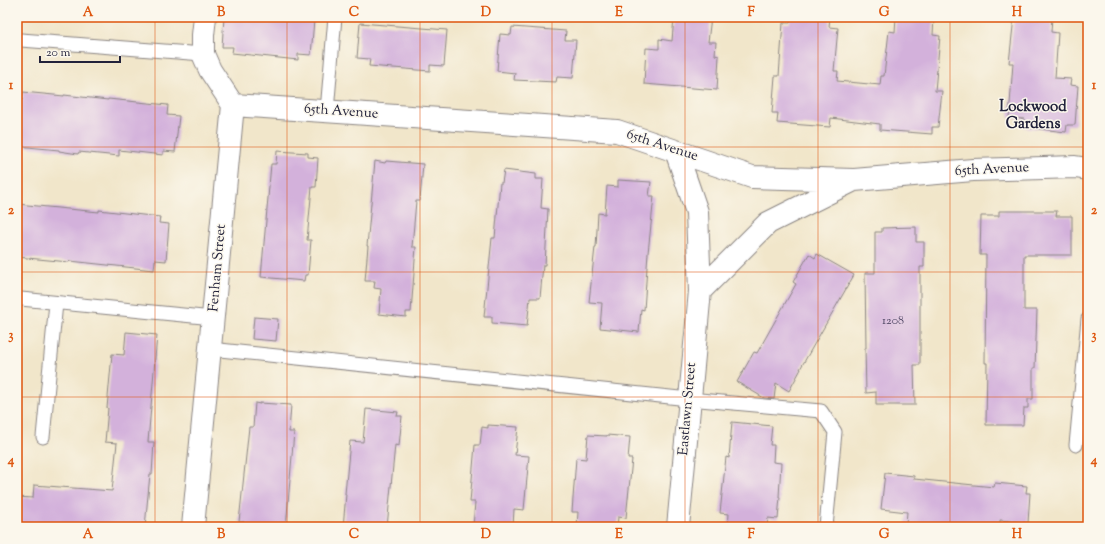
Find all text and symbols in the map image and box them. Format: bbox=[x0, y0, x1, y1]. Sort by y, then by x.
text: A bbox=[83, 4, 94, 22]
text: B bbox=[217, 4, 226, 22]
text: C bbox=[349, 4, 359, 22]
text: D bbox=[481, 4, 491, 22]
text: E bbox=[615, 4, 623, 22]
text: F bbox=[747, 4, 755, 22]
text: G bbox=[879, 4, 890, 22]
text: H bbox=[1012, 4, 1023, 22]
scale bar bbox=[40, 38, 120, 64]
text: 20 m bbox=[46, 44, 71, 62]
text: 1 bbox=[9, 77, 14, 95]
text: 1 bbox=[1092, 77, 1097, 95]
district label: Lockwood Gardens bbox=[999, 97, 1067, 135]
street label: 65th Avenue bbox=[303, 99, 379, 125]
street label: 65th Avenue bbox=[623, 125, 701, 167]
street label: 65th Avenue bbox=[954, 158, 1030, 182]
text: 2 bbox=[8, 202, 15, 220]
text: 2 bbox=[1091, 202, 1098, 220]
street label: Fenham Street bbox=[204, 223, 232, 313]
house number: 1208 bbox=[882, 312, 904, 330]
text: 3 bbox=[8, 327, 14, 345]
text: 3 bbox=[1091, 327, 1097, 345]
street label: Eastlawn Street bbox=[674, 361, 702, 456]
text: 4 bbox=[7, 452, 15, 470]
text: 4 bbox=[1090, 452, 1098, 470]
text: A bbox=[83, 526, 94, 544]
text: B bbox=[217, 526, 226, 544]
text: C bbox=[349, 526, 359, 544]
text: D bbox=[481, 526, 491, 544]
text: E bbox=[615, 526, 623, 544]
text: F bbox=[747, 526, 755, 544]
text: G bbox=[879, 526, 890, 544]
text: H bbox=[1012, 526, 1023, 544]

